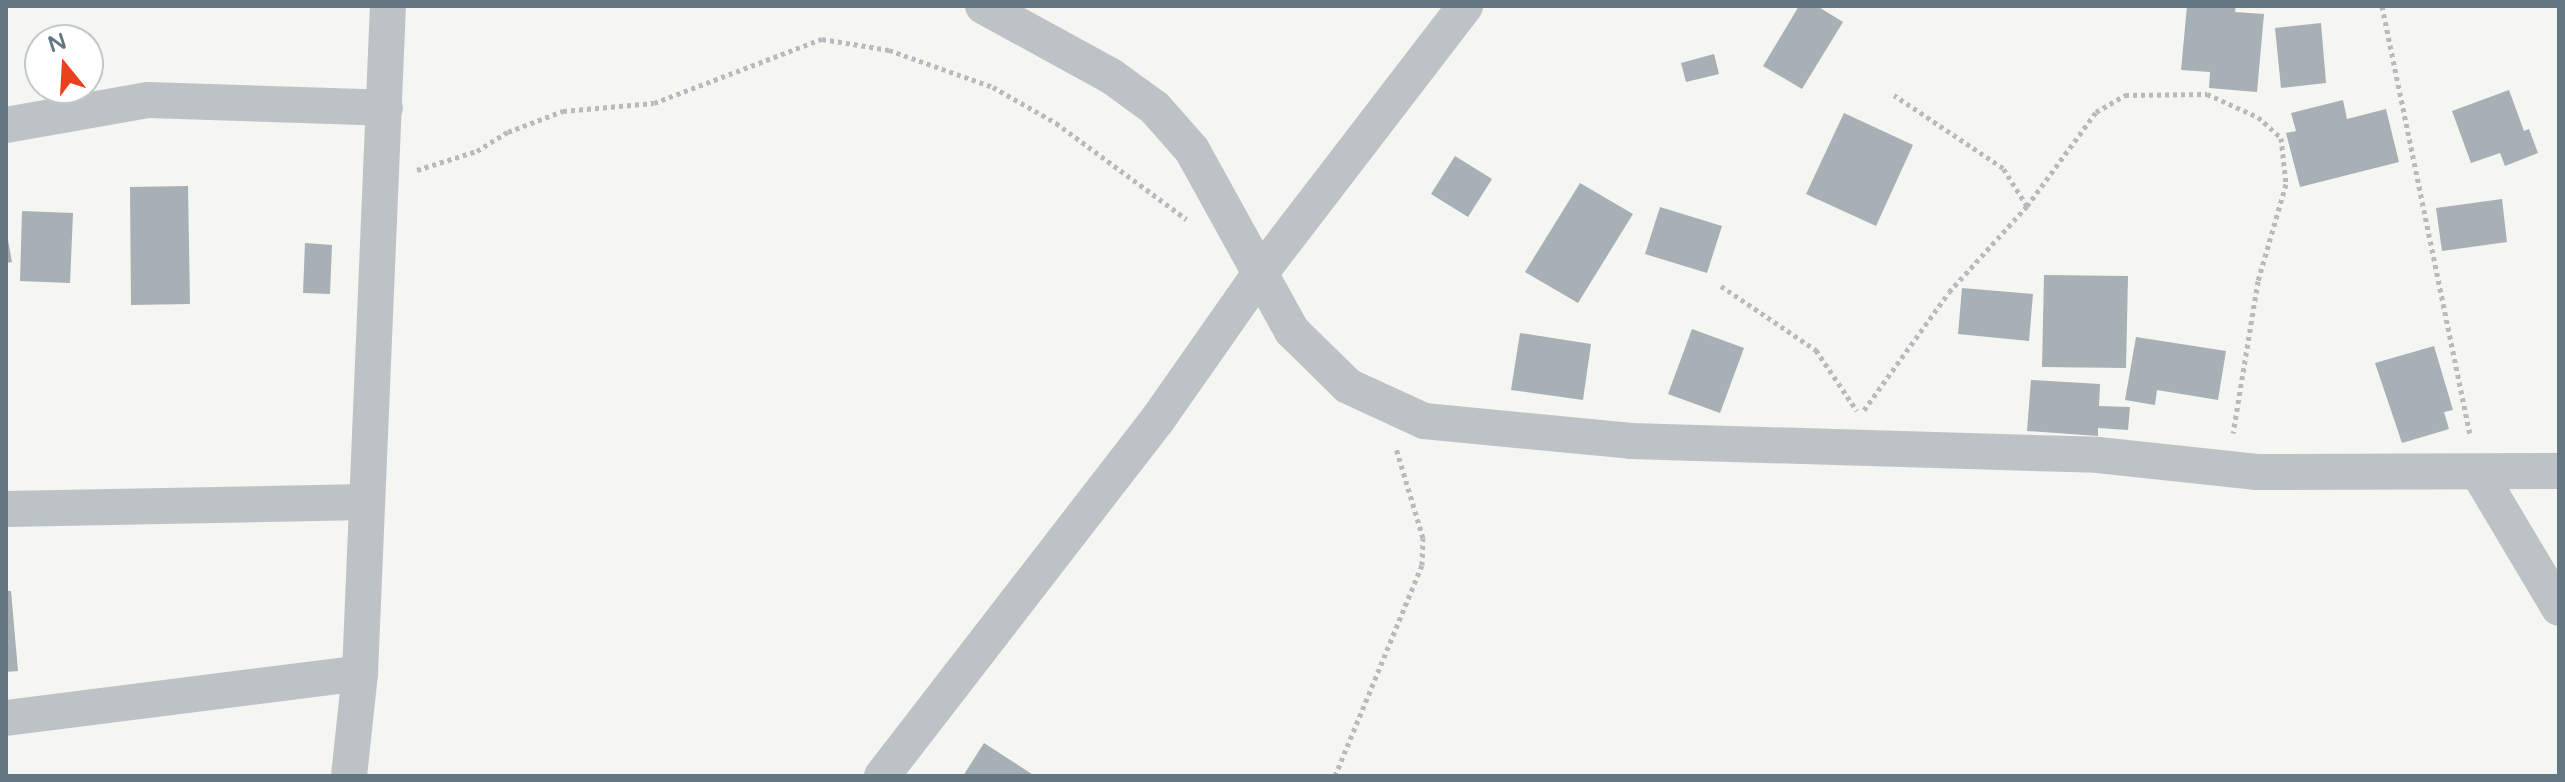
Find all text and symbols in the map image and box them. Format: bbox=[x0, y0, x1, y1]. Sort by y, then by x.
north arrow bbox=[24, 24, 104, 104]
text: N bbox=[45, 28, 70, 58]

